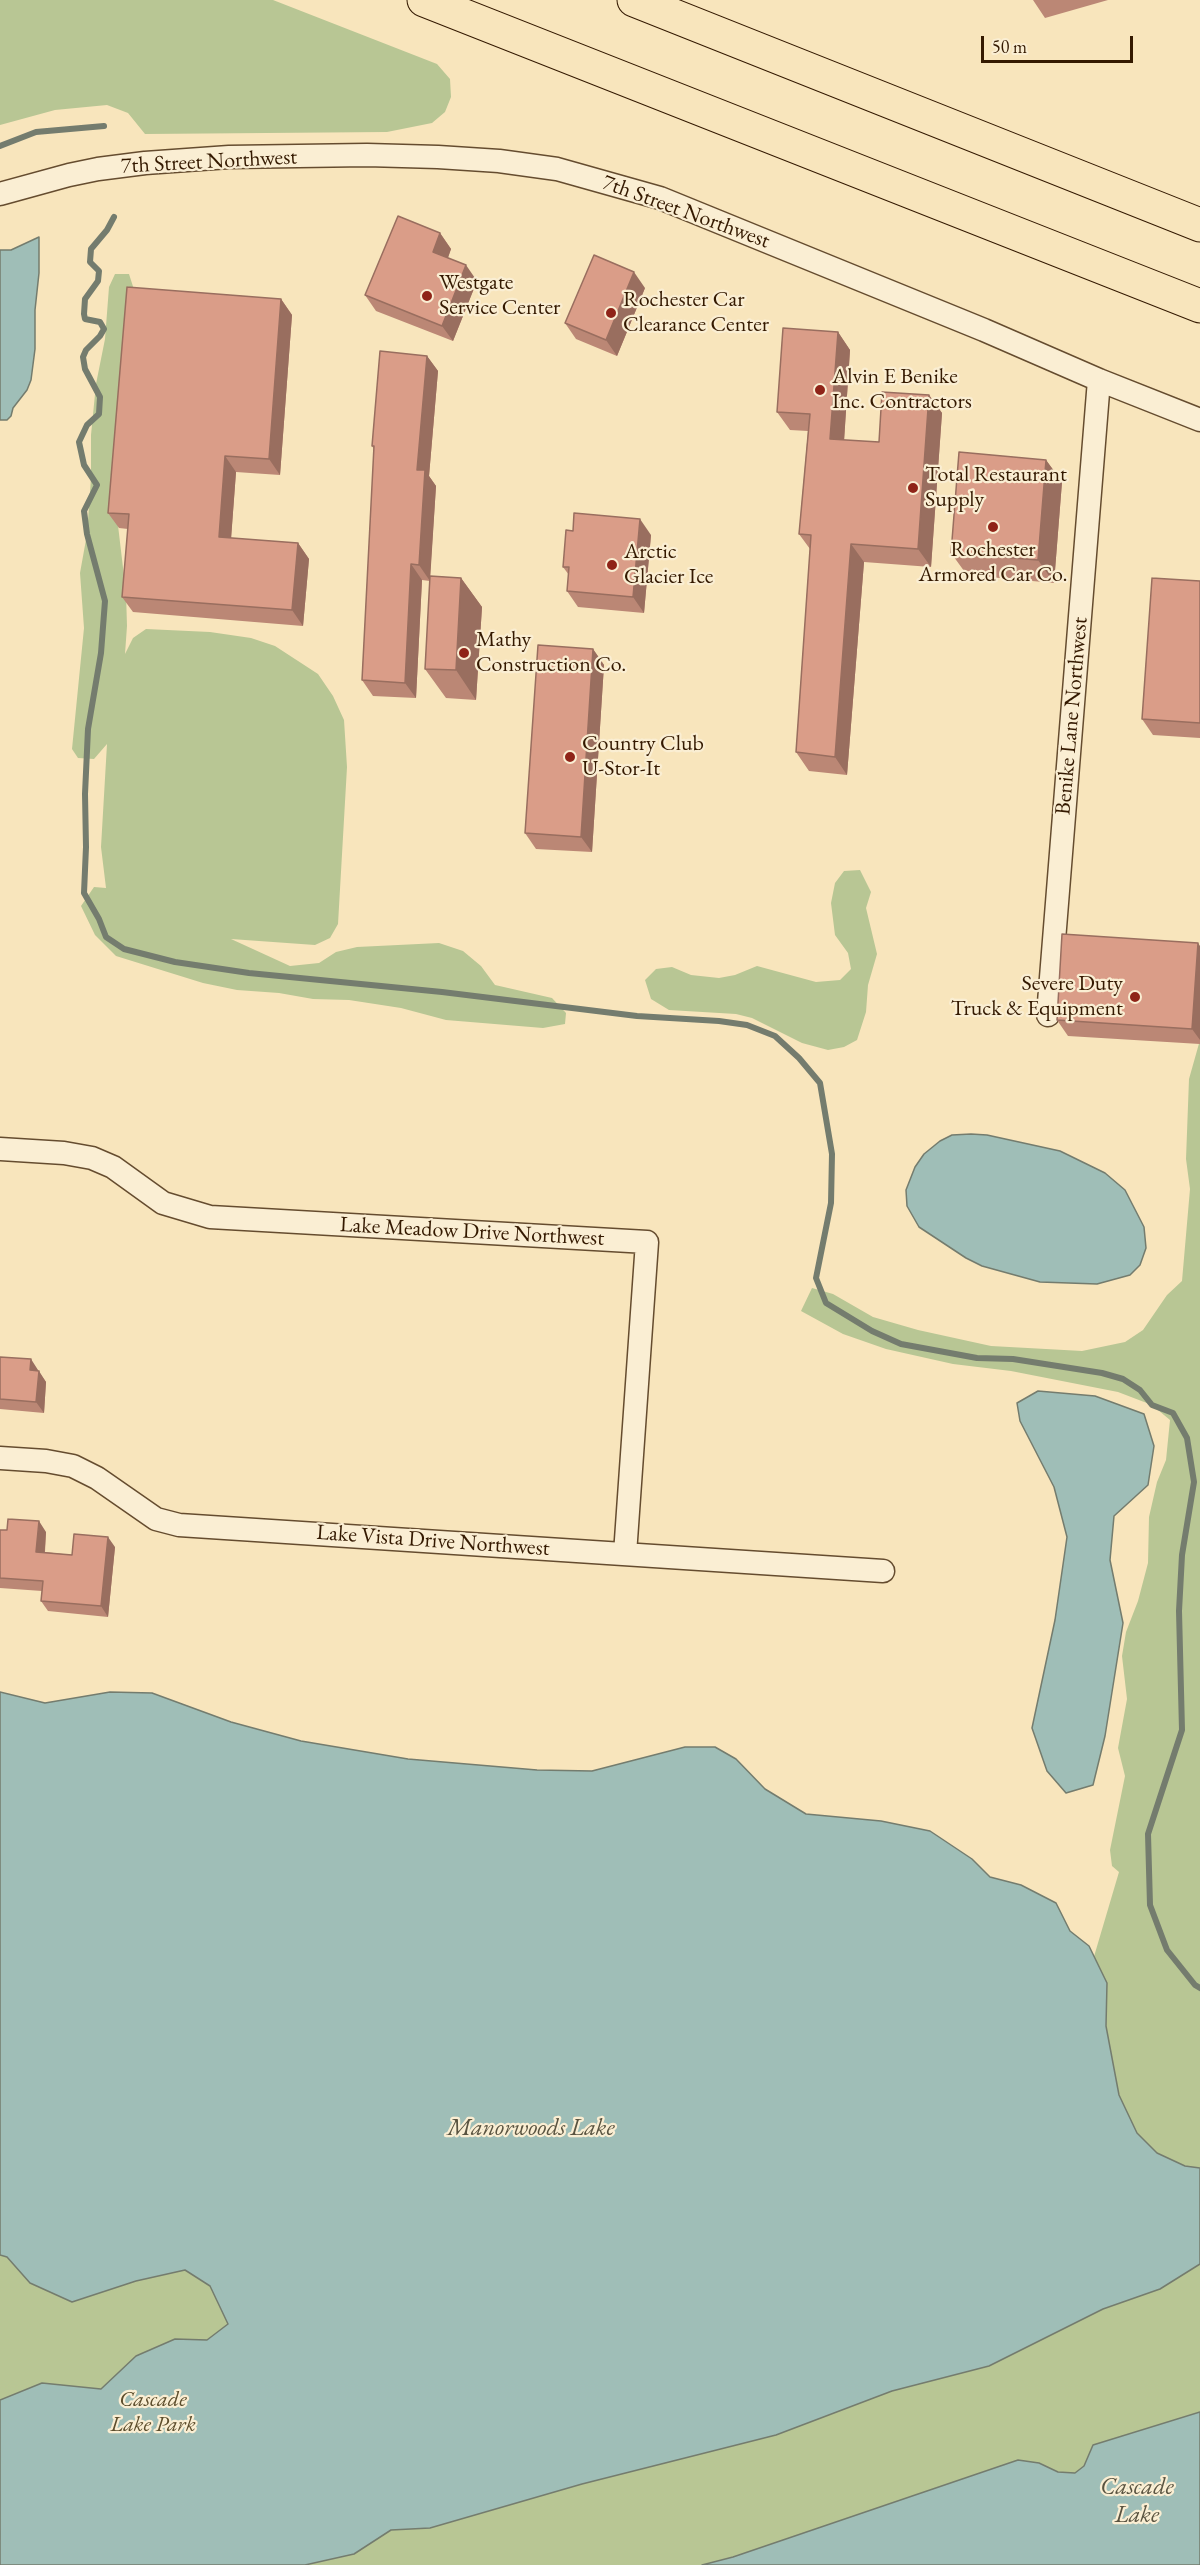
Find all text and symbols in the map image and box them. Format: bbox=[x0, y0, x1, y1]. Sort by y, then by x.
scale bar bbox=[984, 24, 1136, 62]
text: 50 m bbox=[992, 35, 1027, 58]
street label: 7th Street Northwest bbox=[120, 144, 298, 180]
street label: 7th Street Northwest bbox=[599, 169, 773, 255]
place label: Westgate Service Center bbox=[439, 270, 560, 322]
place label: Rochester Car Clearance Center bbox=[623, 287, 769, 338]
marker: Westgate Service Center bbox=[420, 289, 434, 303]
marker: Rochester Car Clearance Center bbox=[604, 306, 618, 320]
place label: Alvin E Benike Inc. Contractors bbox=[832, 364, 972, 416]
marker: Alvin E Benike Inc. Contractors bbox=[813, 383, 827, 397]
place label: Total Restaurant Supply bbox=[925, 462, 1067, 514]
marker: Total Restaurant Supply bbox=[906, 481, 920, 495]
marker: Rochester Armored Car Co. bbox=[986, 520, 1000, 534]
place label: Rochester Armored Car Co. bbox=[919, 537, 1067, 588]
place label: Arctic Glacier Ice bbox=[624, 539, 713, 590]
marker: Arctic Glacier Ice bbox=[605, 558, 619, 572]
street label: Benike Lane Northwest bbox=[1050, 616, 1094, 816]
place label: Mathy Construction Co. bbox=[476, 627, 626, 678]
marker: Mathy Construction Co. bbox=[457, 646, 471, 660]
place label: Country Club U-Stor-It bbox=[582, 731, 704, 782]
marker: Country Club U-Stor-It bbox=[563, 750, 577, 764]
place label: Severe Duty Truck & Equipment bbox=[951, 971, 1123, 1022]
marker: Severe Duty Truck & Equipment bbox=[1128, 990, 1142, 1004]
street label: Lake Meadow Drive Northwest bbox=[339, 1212, 605, 1252]
street label: Lake Vista Drive Northwest bbox=[316, 1520, 550, 1562]
water label: Manorwoods Lake bbox=[447, 2114, 615, 2142]
park label: Cascade Lake Park bbox=[110, 2387, 196, 2438]
water label: Cascade Lake bbox=[1100, 2473, 1174, 2529]

